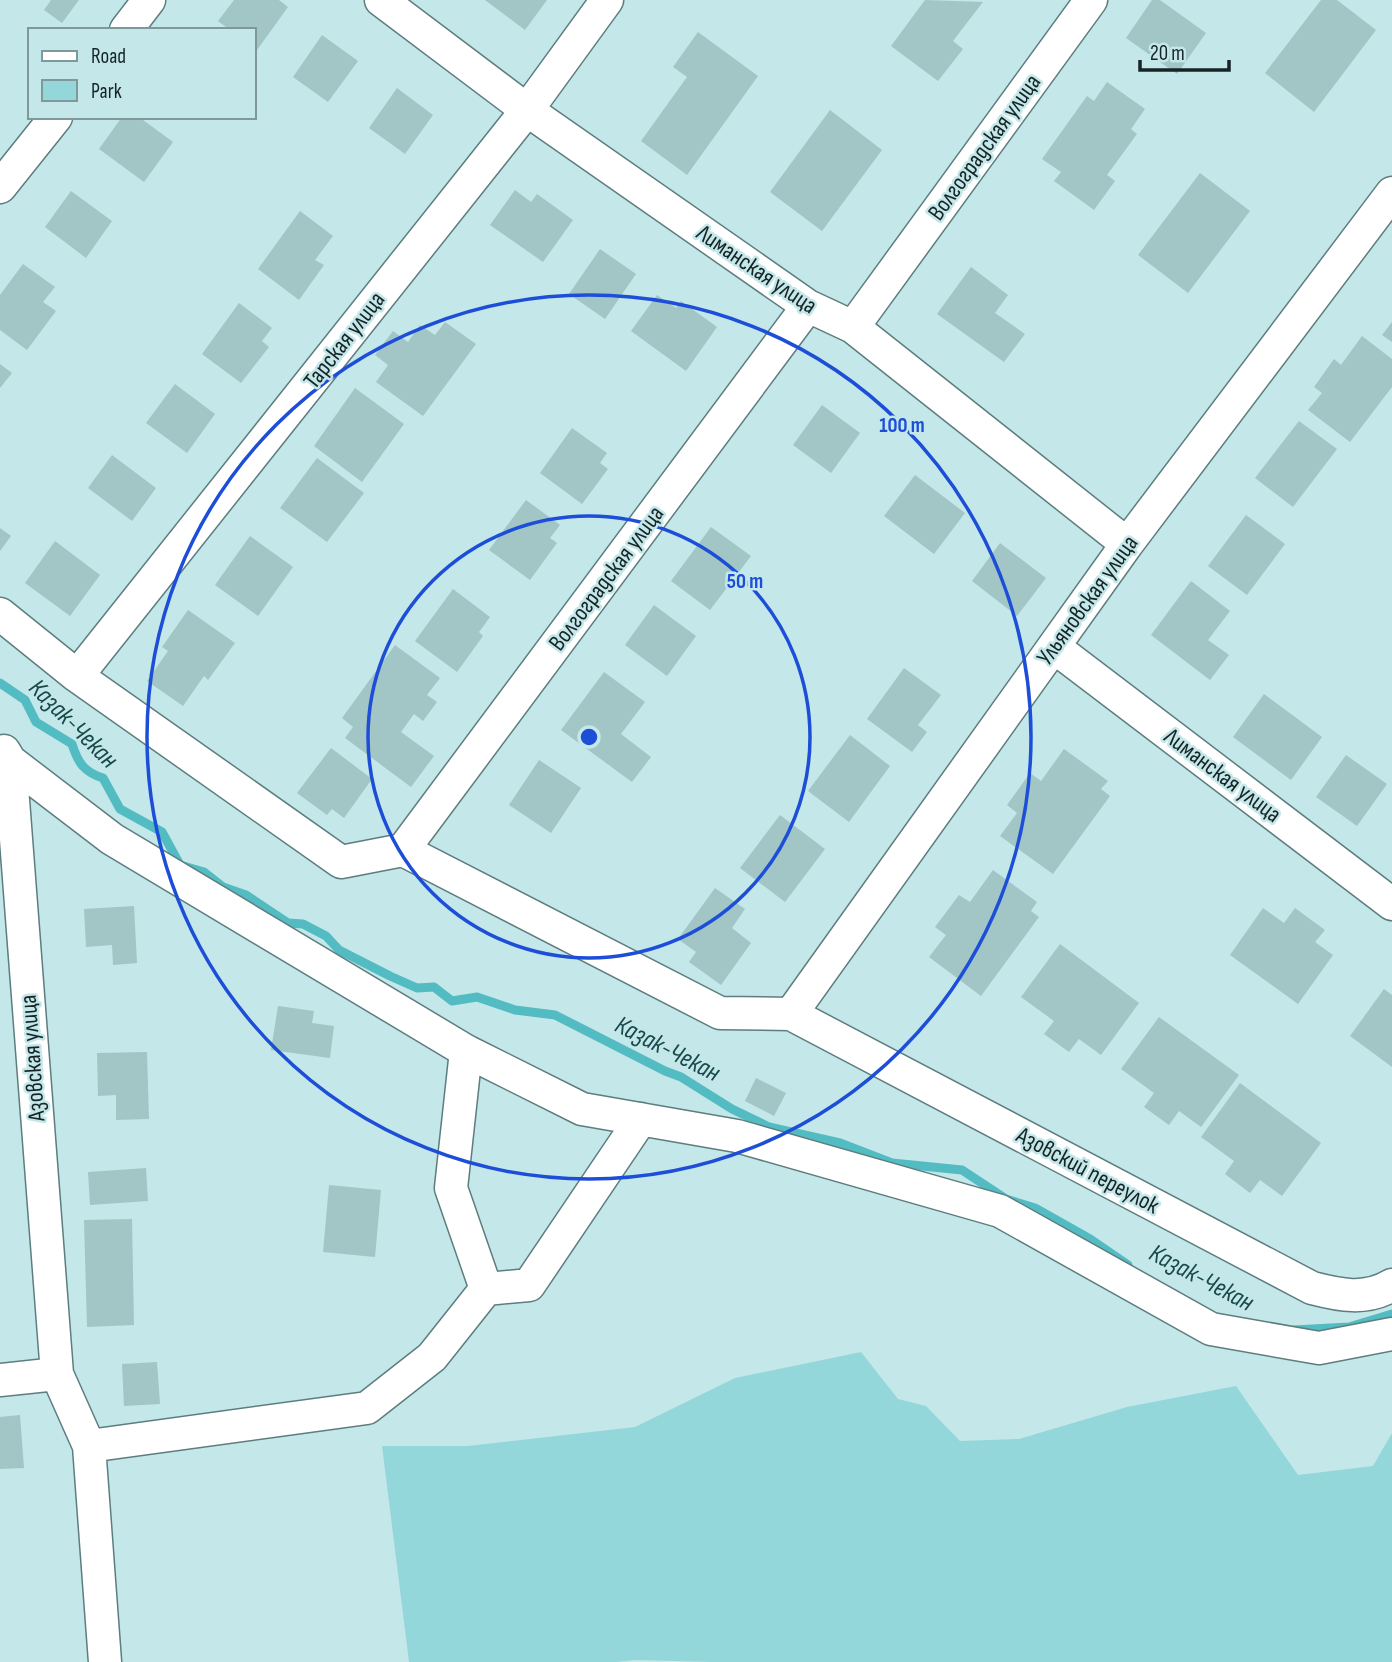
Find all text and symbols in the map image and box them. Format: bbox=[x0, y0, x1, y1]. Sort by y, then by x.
legend bbox=[28, 28, 256, 119]
scale bar bbox=[1140, 28, 1229, 72]
text: 20 m bbox=[1150, 41, 1185, 66]
text: Road bbox=[91, 44, 126, 69]
street label: Волгоградская улица bbox=[922, 69, 1047, 226]
text: Park bbox=[91, 79, 122, 104]
street label: Лиманская улица bbox=[690, 218, 822, 320]
street label: Тарская улица bbox=[298, 286, 391, 395]
text: 100 m bbox=[879, 413, 925, 438]
street label: Волгоградская улица bbox=[543, 500, 670, 656]
street label: Ульяновская улица bbox=[1031, 530, 1144, 671]
text: 50 m bbox=[727, 569, 763, 594]
water label: Казак-Чекан bbox=[22, 673, 124, 775]
street label: Лиманская улица bbox=[1158, 721, 1287, 829]
centre of rings bbox=[577, 725, 601, 749]
street label: Азовская улица bbox=[14, 994, 51, 1123]
water label: Казак-Чекан bbox=[610, 1010, 725, 1089]
street label: Азовский переулок bbox=[1011, 1120, 1165, 1221]
water label: Казак-Чекан bbox=[1144, 1238, 1259, 1319]

